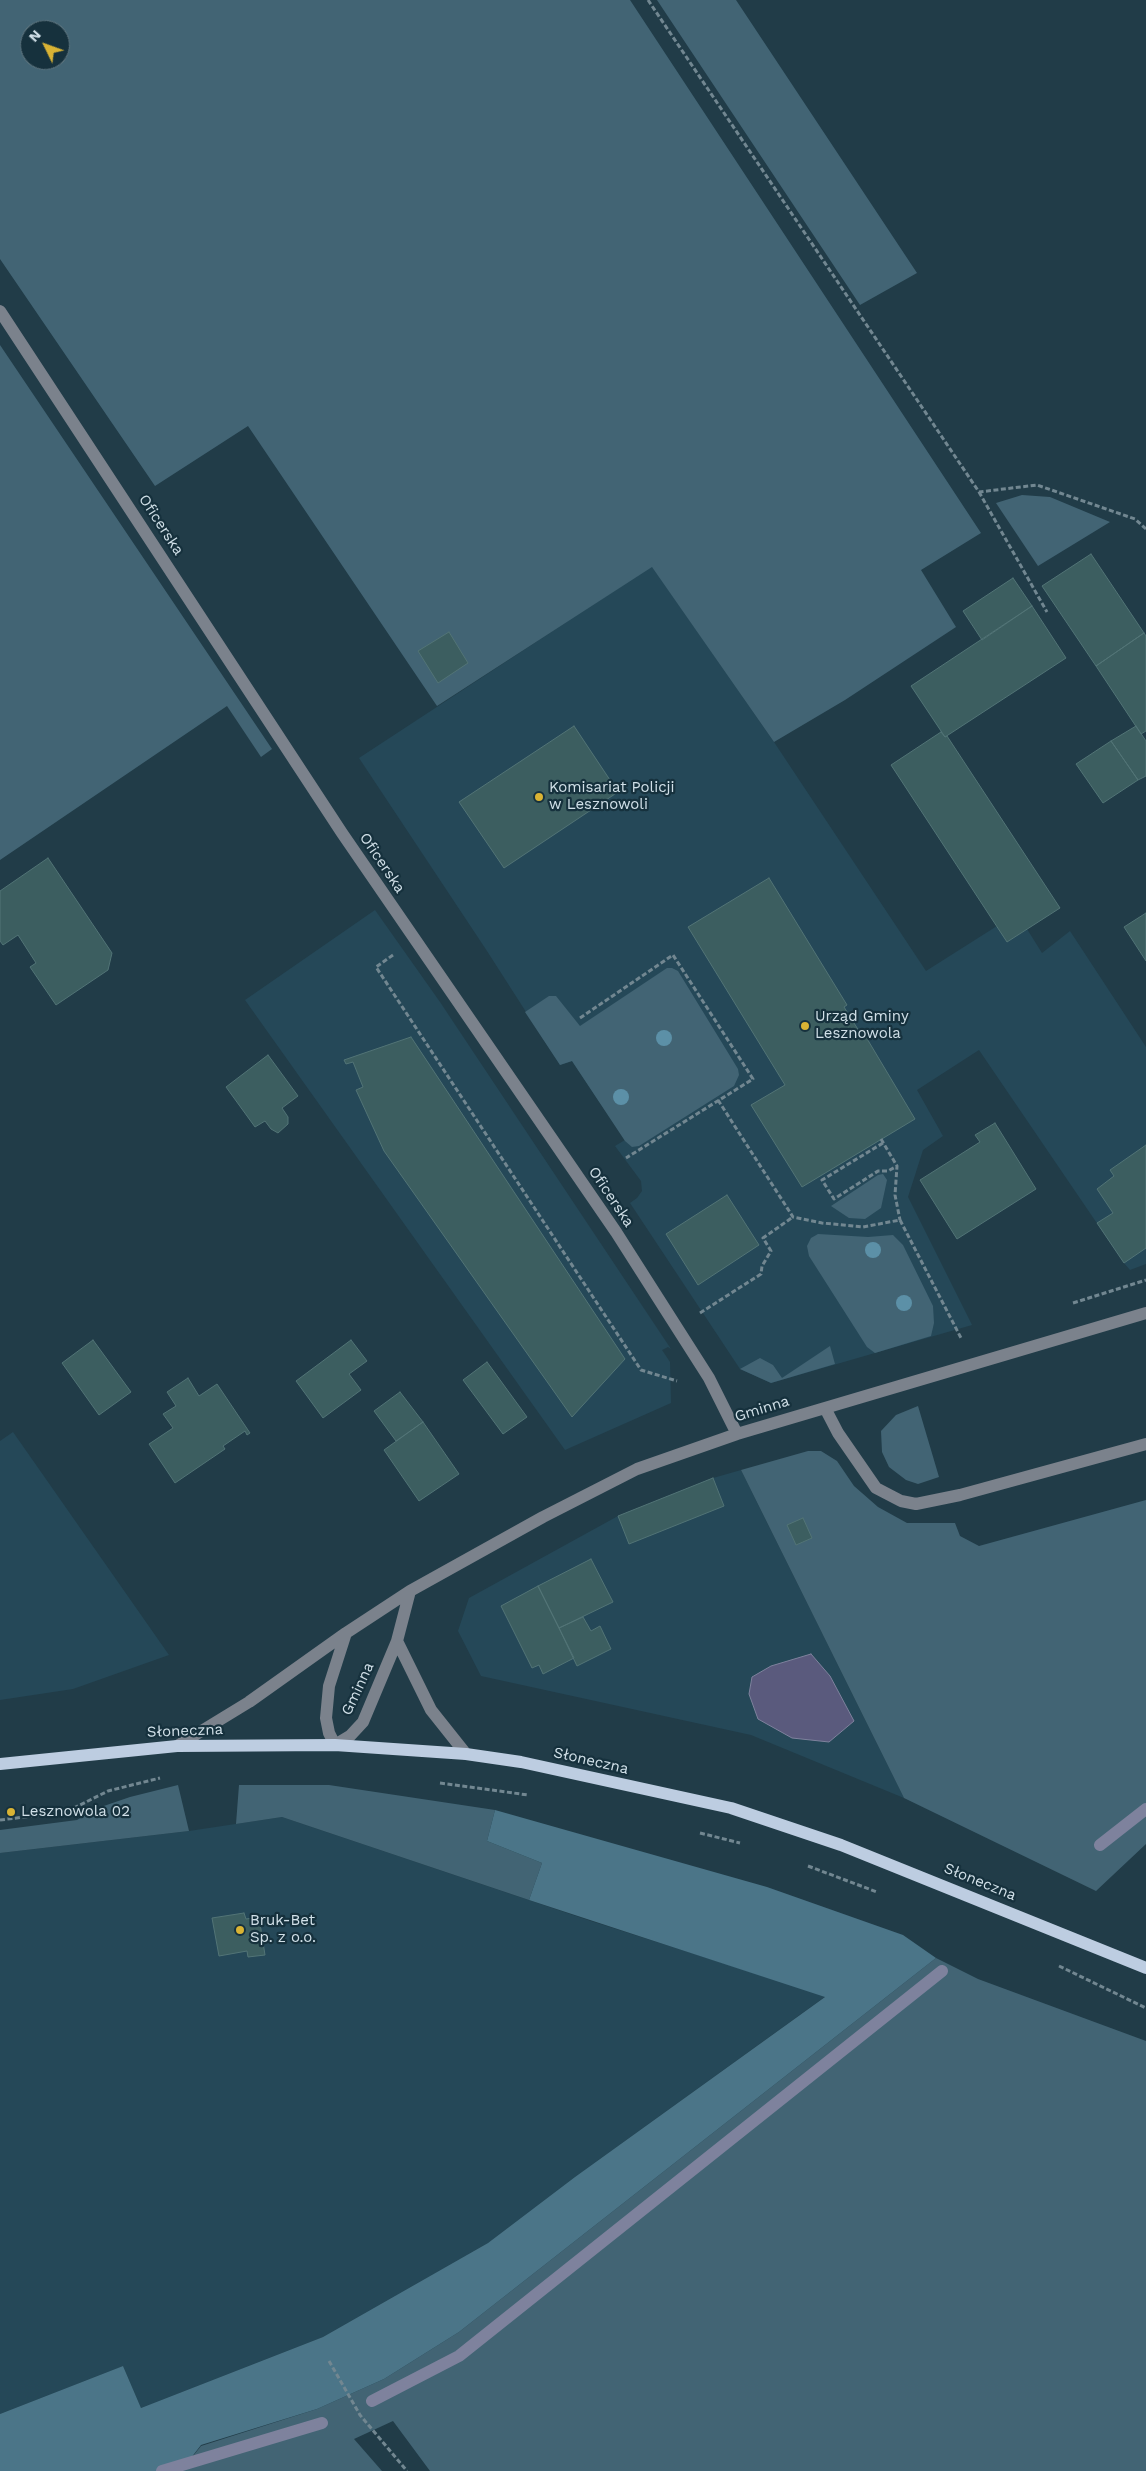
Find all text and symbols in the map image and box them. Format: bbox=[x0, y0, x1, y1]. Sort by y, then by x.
north arrow bbox=[20, 20, 70, 70]
text: N bbox=[25, 26, 44, 45]
street label: Oficerska bbox=[135, 491, 187, 559]
place label: Komisariat Policji w Lesznowoli bbox=[549, 779, 675, 814]
marker: Komisariat Policji w Lesznowoli bbox=[533, 791, 545, 803]
street label: Oficerska bbox=[355, 829, 409, 897]
place label: Urząd Gminy Lesznowola bbox=[815, 1008, 909, 1043]
marker: Urząd Gminy Lesznowola bbox=[799, 1020, 811, 1032]
street label: Oficerska bbox=[584, 1163, 638, 1231]
street label: Gminna bbox=[732, 1392, 792, 1426]
street label: Gminna bbox=[338, 1660, 378, 1718]
street label: Słoneczna bbox=[147, 1721, 223, 1741]
street label: Słoneczna bbox=[552, 1744, 630, 1778]
place label: Lesznowola 02 bbox=[21, 1803, 130, 1821]
marker: Lesznowola 02 bbox=[5, 1806, 17, 1818]
street label: Słoneczna bbox=[941, 1859, 1019, 1905]
place label: Bruk-Bet Sp. z o.o. bbox=[250, 1912, 316, 1947]
marker: Bruk-Bet Sp. z o.o. bbox=[234, 1924, 246, 1936]

